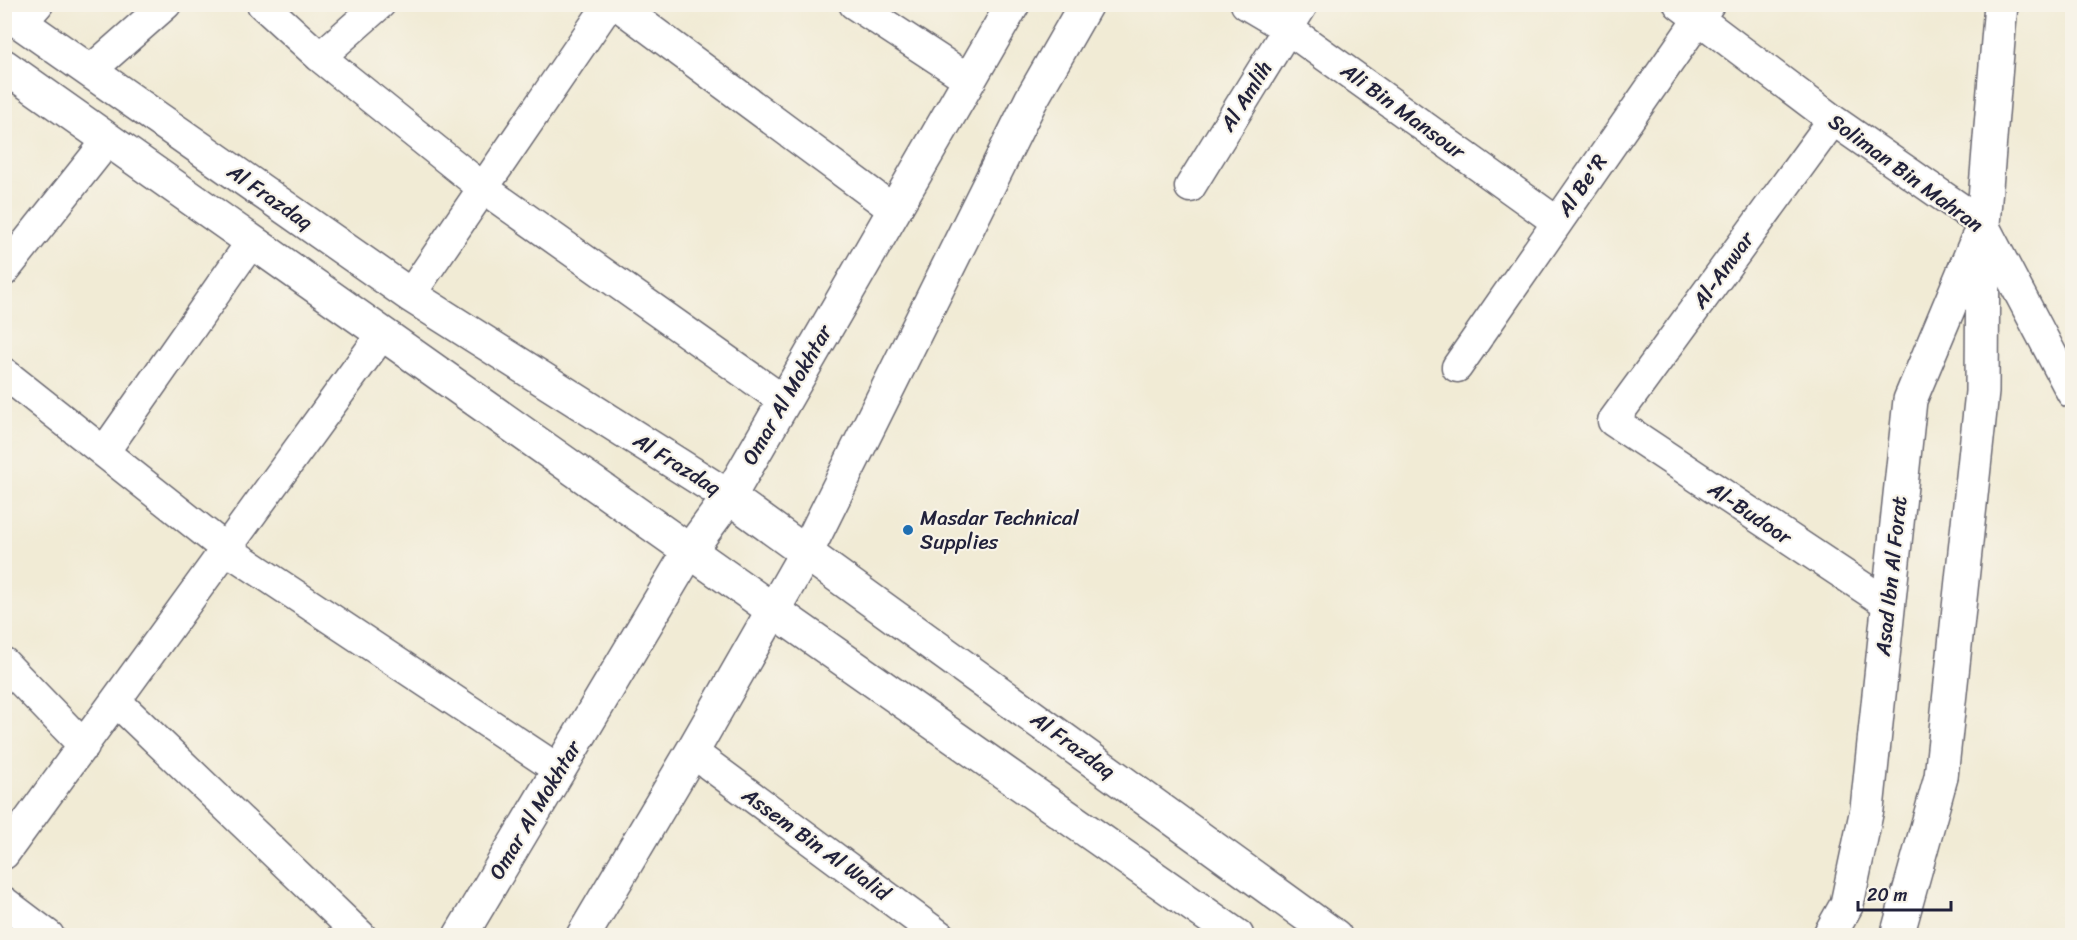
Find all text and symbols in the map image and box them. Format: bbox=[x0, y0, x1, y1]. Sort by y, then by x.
street label: Ali Bin Mansour bbox=[1332, 52, 1475, 170]
street label: Al Amlih bbox=[1209, 53, 1283, 140]
street label: Soliman Bin Mahran bbox=[1820, 103, 1992, 243]
street label: Al Be'R bbox=[1546, 145, 1618, 225]
street label: Al Frazdaq bbox=[218, 153, 322, 241]
street label: Al-Anwar bbox=[1681, 222, 1765, 318]
street label: Omar Al Mokhtar bbox=[731, 316, 843, 472]
street label: Al Frazdaq bbox=[625, 421, 729, 506]
street label: Al-Budoor bbox=[1699, 470, 1801, 556]
street label: Asad Ibn Al Forat bbox=[1864, 494, 1918, 659]
place label: Masdar Technical Supplies bbox=[920, 499, 1080, 561]
marker: Masdar Technical Supplies bbox=[901, 523, 915, 537]
street label: Al Frazdaq bbox=[1022, 700, 1124, 790]
street label: Omar Al Mokhtar bbox=[478, 732, 592, 887]
street label: Assem Bin Al Walid bbox=[733, 776, 900, 912]
scale bar bbox=[1858, 874, 1951, 912]
text: 20 m bbox=[1867, 879, 1907, 911]

